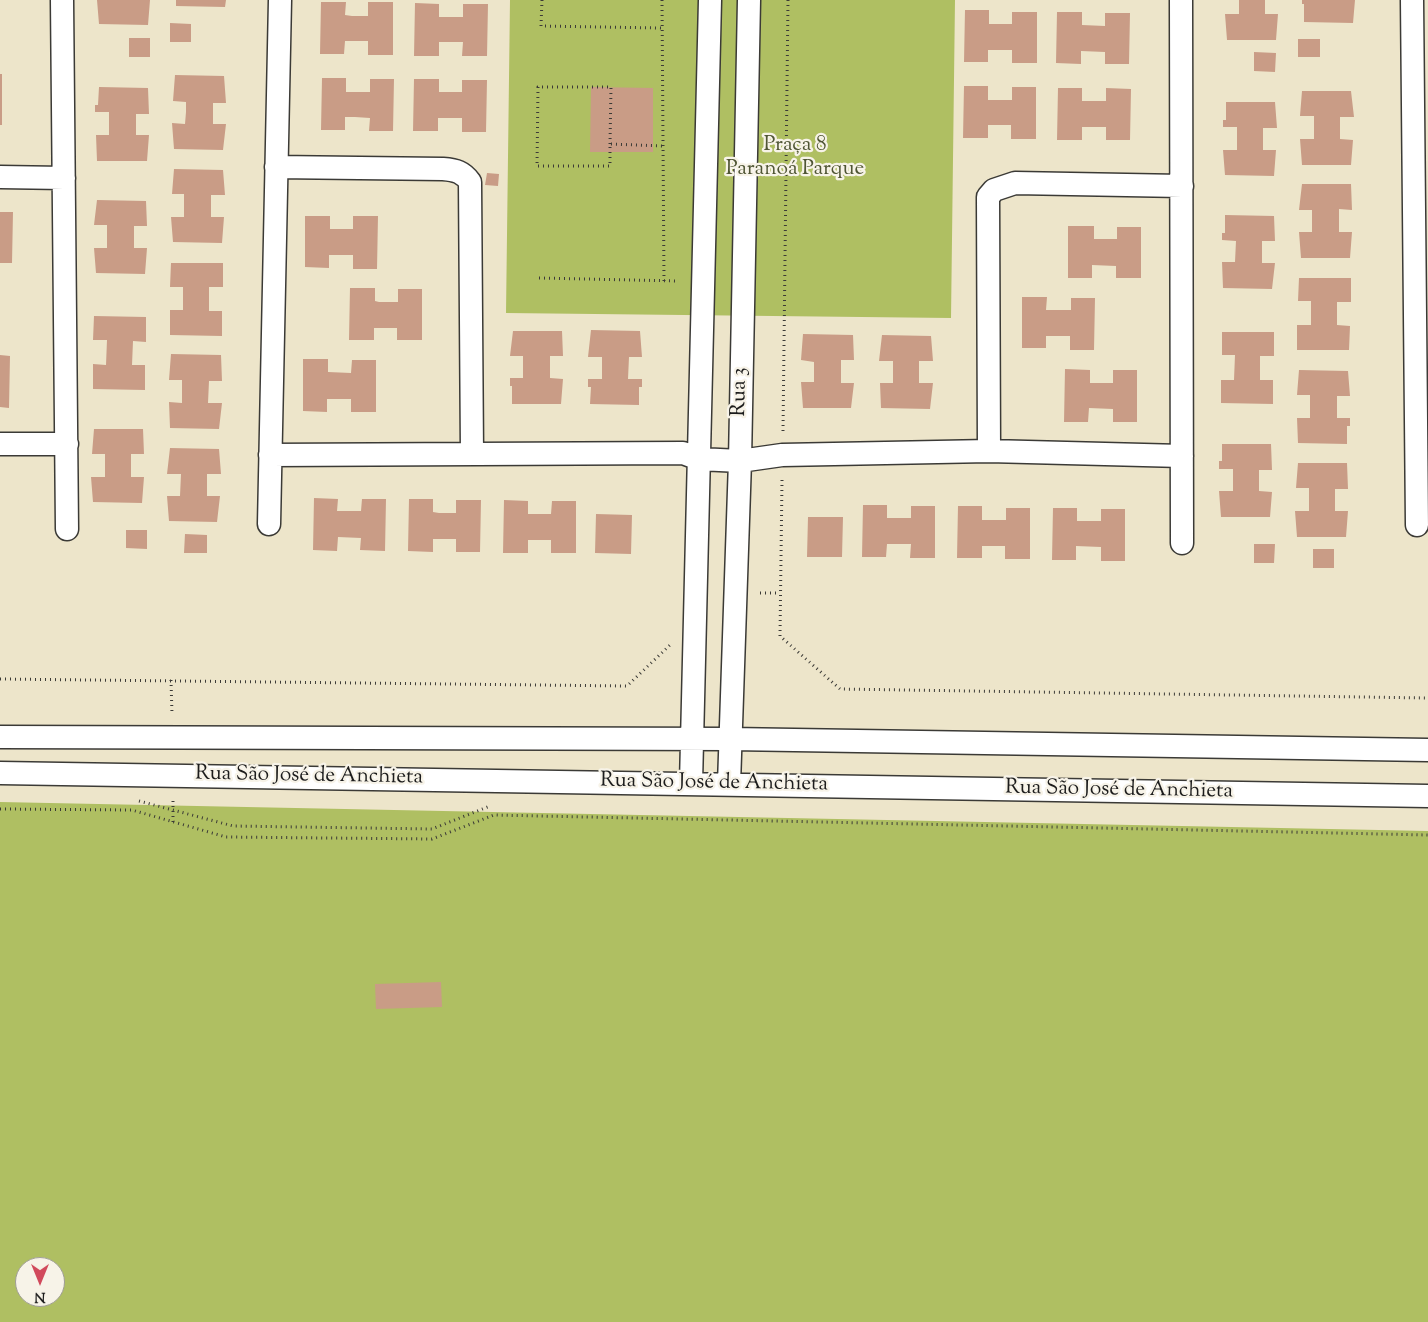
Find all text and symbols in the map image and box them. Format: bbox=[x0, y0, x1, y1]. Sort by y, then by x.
park label: Praça 8 Paranoá Parque bbox=[726, 133, 864, 183]
street label: Rua 3 bbox=[728, 367, 754, 417]
street label: Rua São José de Anchieta bbox=[195, 762, 423, 792]
street label: Rua São José de Anchieta bbox=[600, 769, 828, 799]
street label: Rua São José de Anchieta bbox=[1005, 776, 1233, 806]
north arrow bbox=[15, 1257, 65, 1307]
text: N bbox=[34, 1286, 46, 1306]

